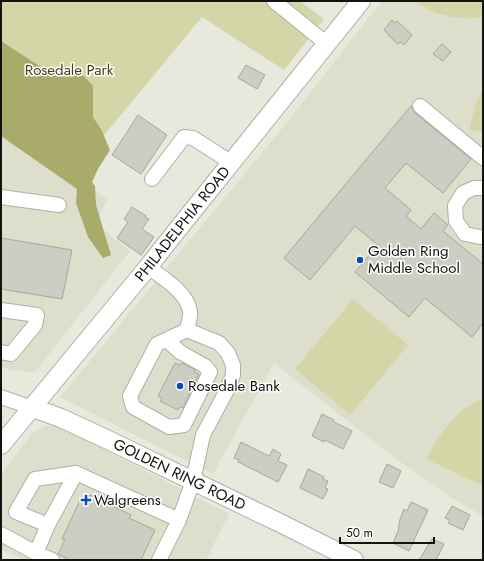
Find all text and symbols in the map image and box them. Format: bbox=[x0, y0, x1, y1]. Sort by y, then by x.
park label: Rosedale Park bbox=[25, 59, 114, 81]
street label: PHILADELPHIA ROAD bbox=[129, 161, 235, 286]
place label: Golden Ring Middle School bbox=[368, 240, 460, 279]
marker: Golden Ring Middle School bbox=[355, 255, 365, 265]
place label: Rosedale Bank bbox=[188, 375, 280, 397]
marker: Rosedale Bank bbox=[175, 381, 185, 391]
street label: GOLDEN RING ROAD bbox=[110, 433, 249, 516]
place label: Walgreens bbox=[94, 489, 161, 511]
marker: Walgreens bbox=[81, 495, 91, 505]
scale bar bbox=[340, 519, 434, 545]
text: 50 m bbox=[346, 524, 373, 542]

